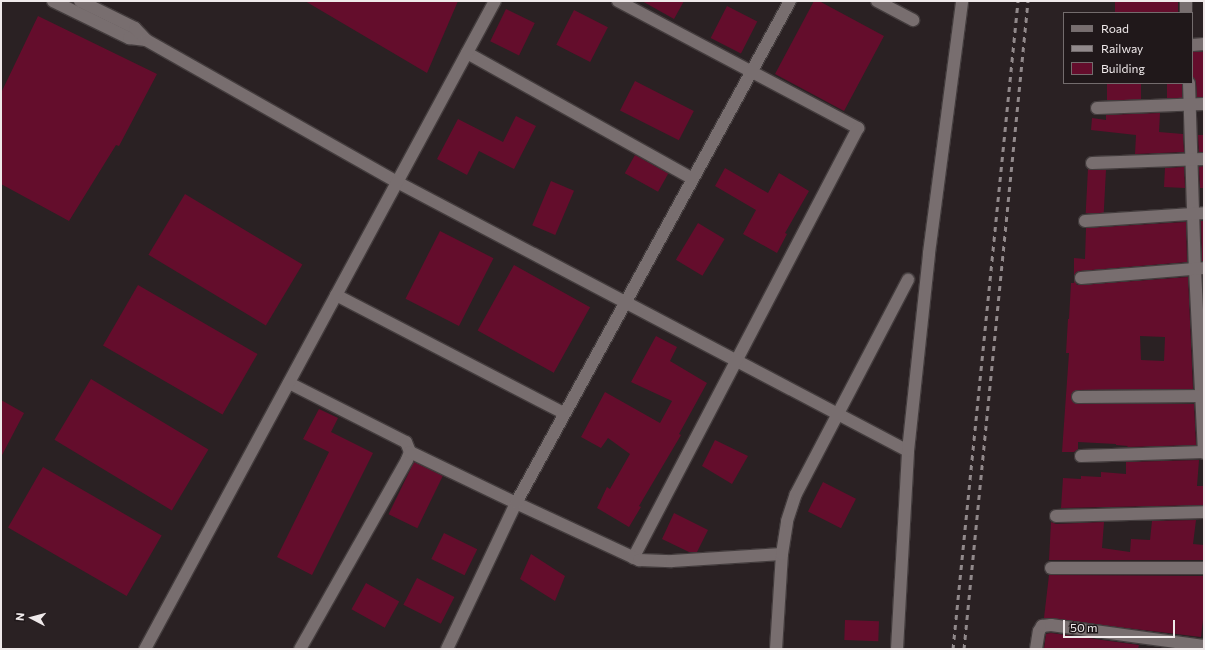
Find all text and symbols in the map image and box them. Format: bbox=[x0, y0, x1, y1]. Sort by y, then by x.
legend bbox=[1063, 12, 1193, 84]
text: Road bbox=[1101, 21, 1129, 35]
text: Railway bbox=[1101, 41, 1143, 55]
text: Building bbox=[1101, 61, 1145, 75]
north arrow bbox=[12, 598, 52, 638]
text: N bbox=[13, 612, 26, 621]
scale bar bbox=[1065, 612, 1177, 638]
text: 50 m bbox=[1070, 620, 1098, 634]

